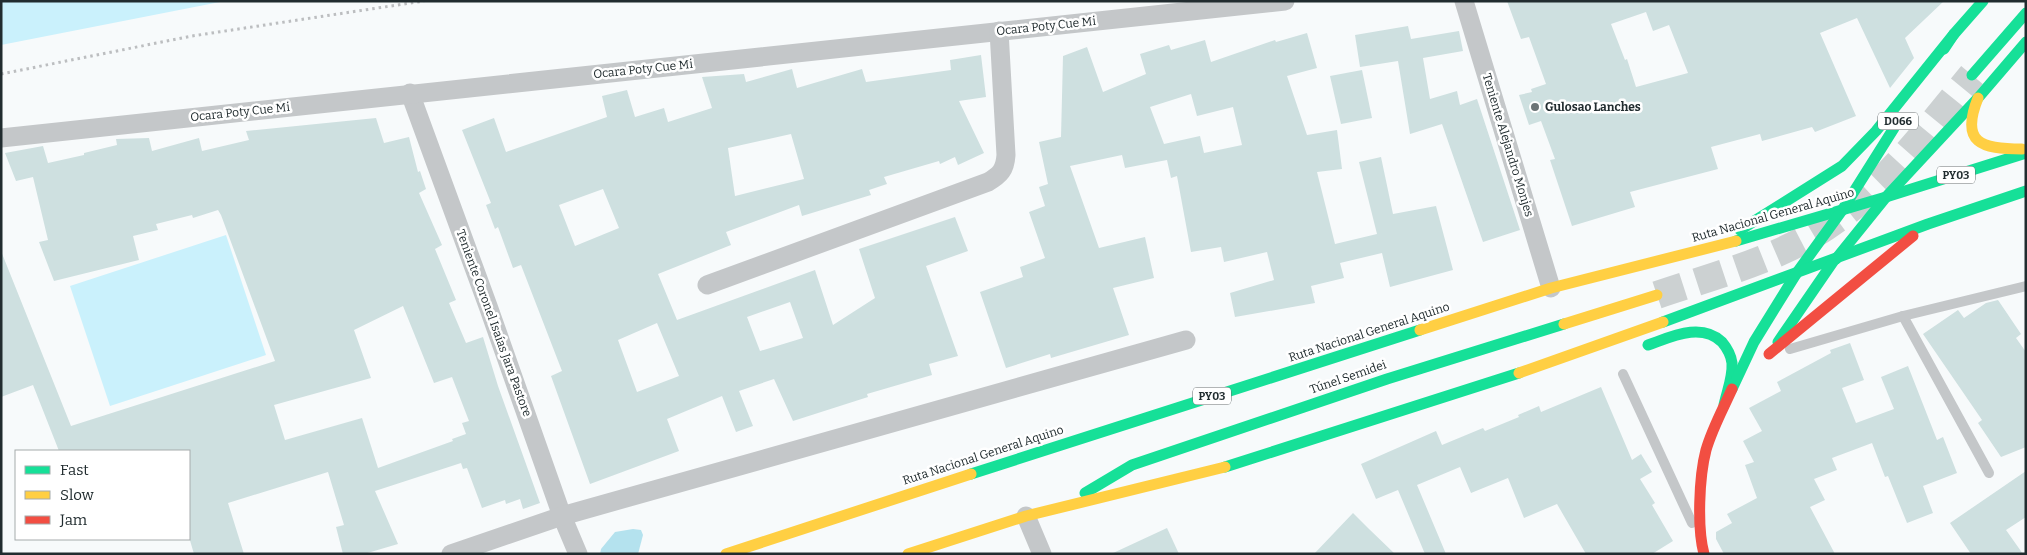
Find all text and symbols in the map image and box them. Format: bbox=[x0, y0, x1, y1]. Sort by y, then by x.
street label: Ocara Poty Cue Mi bbox=[995, 14, 1097, 38]
street label: Ocara Poty Cue Mi bbox=[592, 57, 694, 81]
street label: Teniente Alejandro Monjes bbox=[1480, 72, 1537, 219]
street label: Ocara Poty Cue Mi bbox=[189, 100, 291, 124]
place label: Gulosao Lanches bbox=[1545, 100, 1641, 114]
marker: Gulosao Lanches bbox=[1529, 101, 1541, 113]
road number: D066 bbox=[1878, 112, 1918, 130]
road number: PY03 bbox=[1937, 166, 1975, 184]
street label: Ruta Nacional General Aquino bbox=[1690, 185, 1856, 245]
street label: Teniente Coronel Isaías Jara Pastore bbox=[454, 228, 534, 418]
street label: Ruta Nacional General Aquino bbox=[1287, 299, 1451, 365]
street label: Túnel Semidei bbox=[1308, 357, 1389, 397]
road number: PY03 bbox=[1193, 388, 1231, 404]
street label: Ruta Nacional General Aquino bbox=[901, 422, 1065, 488]
legend bbox=[15, 450, 190, 540]
text: Fast bbox=[60, 461, 89, 479]
text: Slow bbox=[60, 486, 95, 504]
text: Jam bbox=[59, 511, 88, 529]

